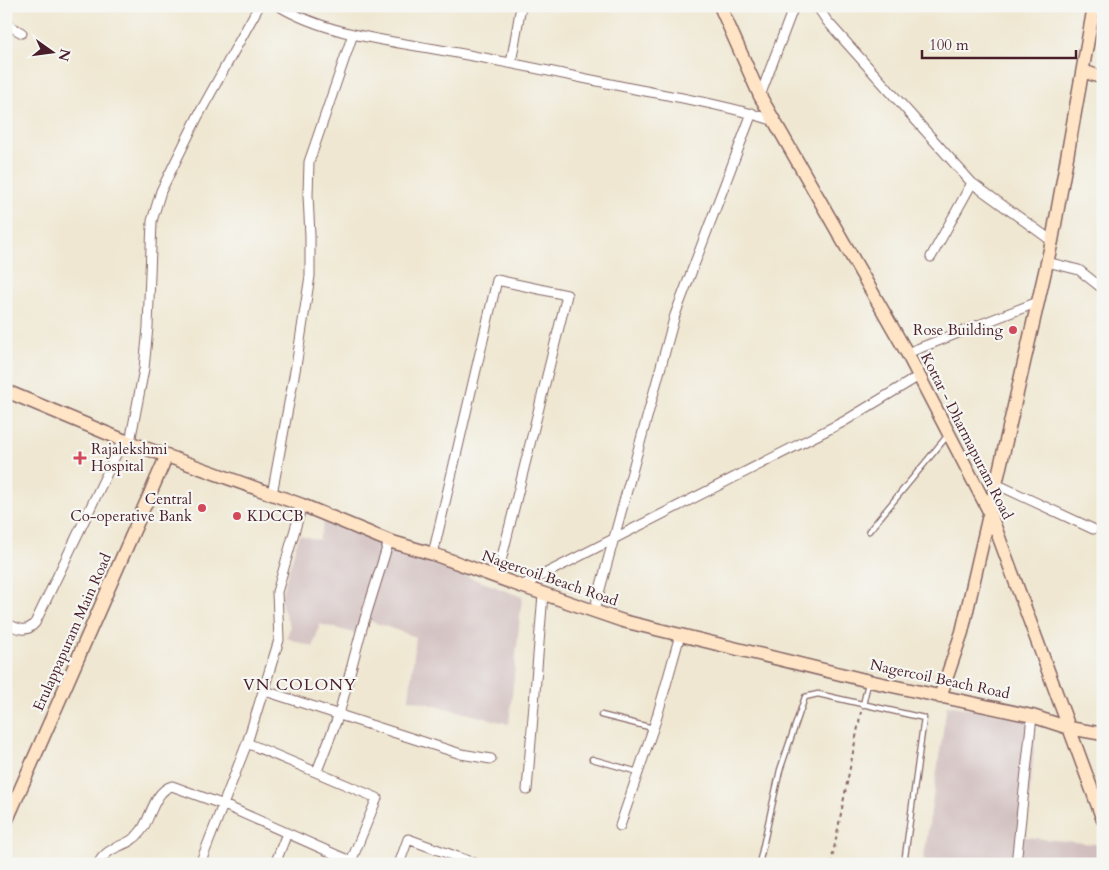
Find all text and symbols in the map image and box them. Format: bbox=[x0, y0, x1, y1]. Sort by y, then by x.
north arrow bbox=[28, 28, 78, 78]
scale bar bbox=[922, 28, 1075, 60]
text: 100 m bbox=[929, 35, 969, 55]
text: N bbox=[53, 47, 75, 63]
place label: Rose Building bbox=[913, 320, 1004, 340]
marker: Rose Building bbox=[1007, 324, 1019, 336]
street label: Kottar - Dharmapuram Road bbox=[916, 349, 1018, 523]
place label: Rajalekshmi Hospital bbox=[91, 439, 167, 476]
marker: Rajalekshmi Hospital bbox=[73, 451, 87, 465]
place label: Central Co-operative Bank bbox=[70, 489, 192, 526]
marker: Central Co-operative Bank bbox=[196, 502, 208, 514]
place label: KDCCB bbox=[247, 506, 303, 526]
marker: KDCCB bbox=[231, 510, 243, 522]
street label: Nagercoil Beach Road bbox=[479, 545, 621, 611]
street label: Erulappapuram Main Road bbox=[28, 550, 116, 714]
street label: Nagercoil Beach Road bbox=[868, 654, 1012, 704]
district label: VN COLONY bbox=[243, 674, 357, 696]

